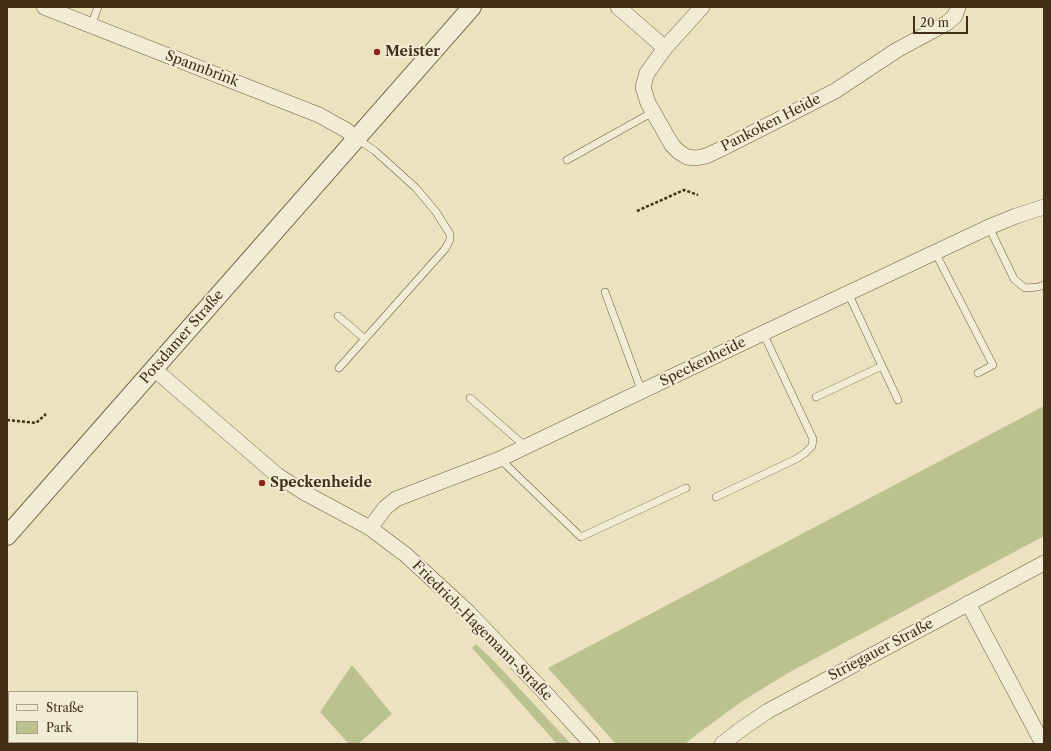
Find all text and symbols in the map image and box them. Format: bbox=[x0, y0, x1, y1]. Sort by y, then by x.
scale bar bbox=[915, 8, 970, 34]
text: 20 m bbox=[920, 15, 949, 30]
place label: Meister bbox=[385, 44, 440, 60]
street label: Spannbrink bbox=[163, 47, 241, 91]
marker: Meister bbox=[372, 47, 382, 57]
street label: Pankoken Heide bbox=[718, 91, 824, 155]
street label: Potsdamer Straße bbox=[137, 287, 227, 387]
street label: Speckenheide bbox=[657, 334, 749, 390]
place label: Speckenheide bbox=[270, 475, 372, 491]
marker: Speckenheide bbox=[257, 478, 267, 488]
street label: Friedrich-Hagemann-Straße bbox=[409, 558, 555, 704]
street label: Striegauer Straße bbox=[826, 615, 936, 685]
legend bbox=[8, 691, 138, 743]
text: Straße bbox=[46, 700, 84, 715]
text: Park bbox=[46, 720, 72, 735]

